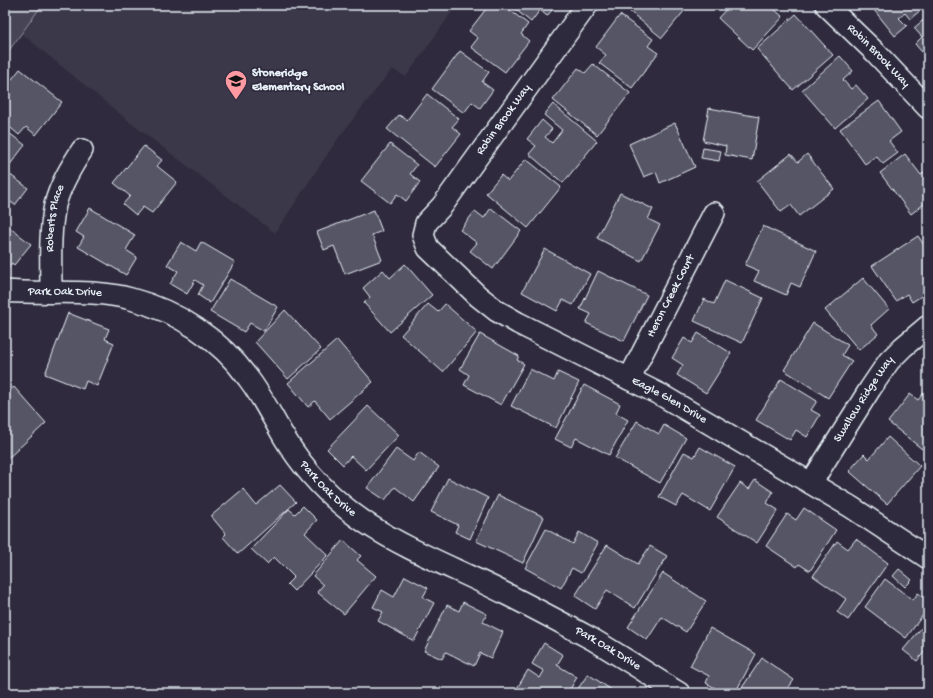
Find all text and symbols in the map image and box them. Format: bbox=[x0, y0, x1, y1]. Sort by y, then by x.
street label: Robin Brook Way bbox=[844, 21, 912, 91]
place label: Stoneridge Elementary School bbox=[251, 67, 345, 95]
school or university icon: Stoneridge Elementary School bbox=[223, 68, 249, 101]
street label: Robin Brook Way bbox=[474, 82, 534, 158]
street label: Roberts Place bbox=[44, 182, 69, 252]
street label: Heron Creek Court bbox=[644, 252, 699, 340]
street label: Park Oak Drive bbox=[27, 285, 103, 301]
street label: Swallow Ridge Way bbox=[831, 353, 897, 445]
street label: Eagle Glen Drive bbox=[629, 374, 710, 428]
street label: Park Oak Drive bbox=[296, 458, 359, 521]
street label: Park Oak Drive bbox=[571, 624, 644, 674]

